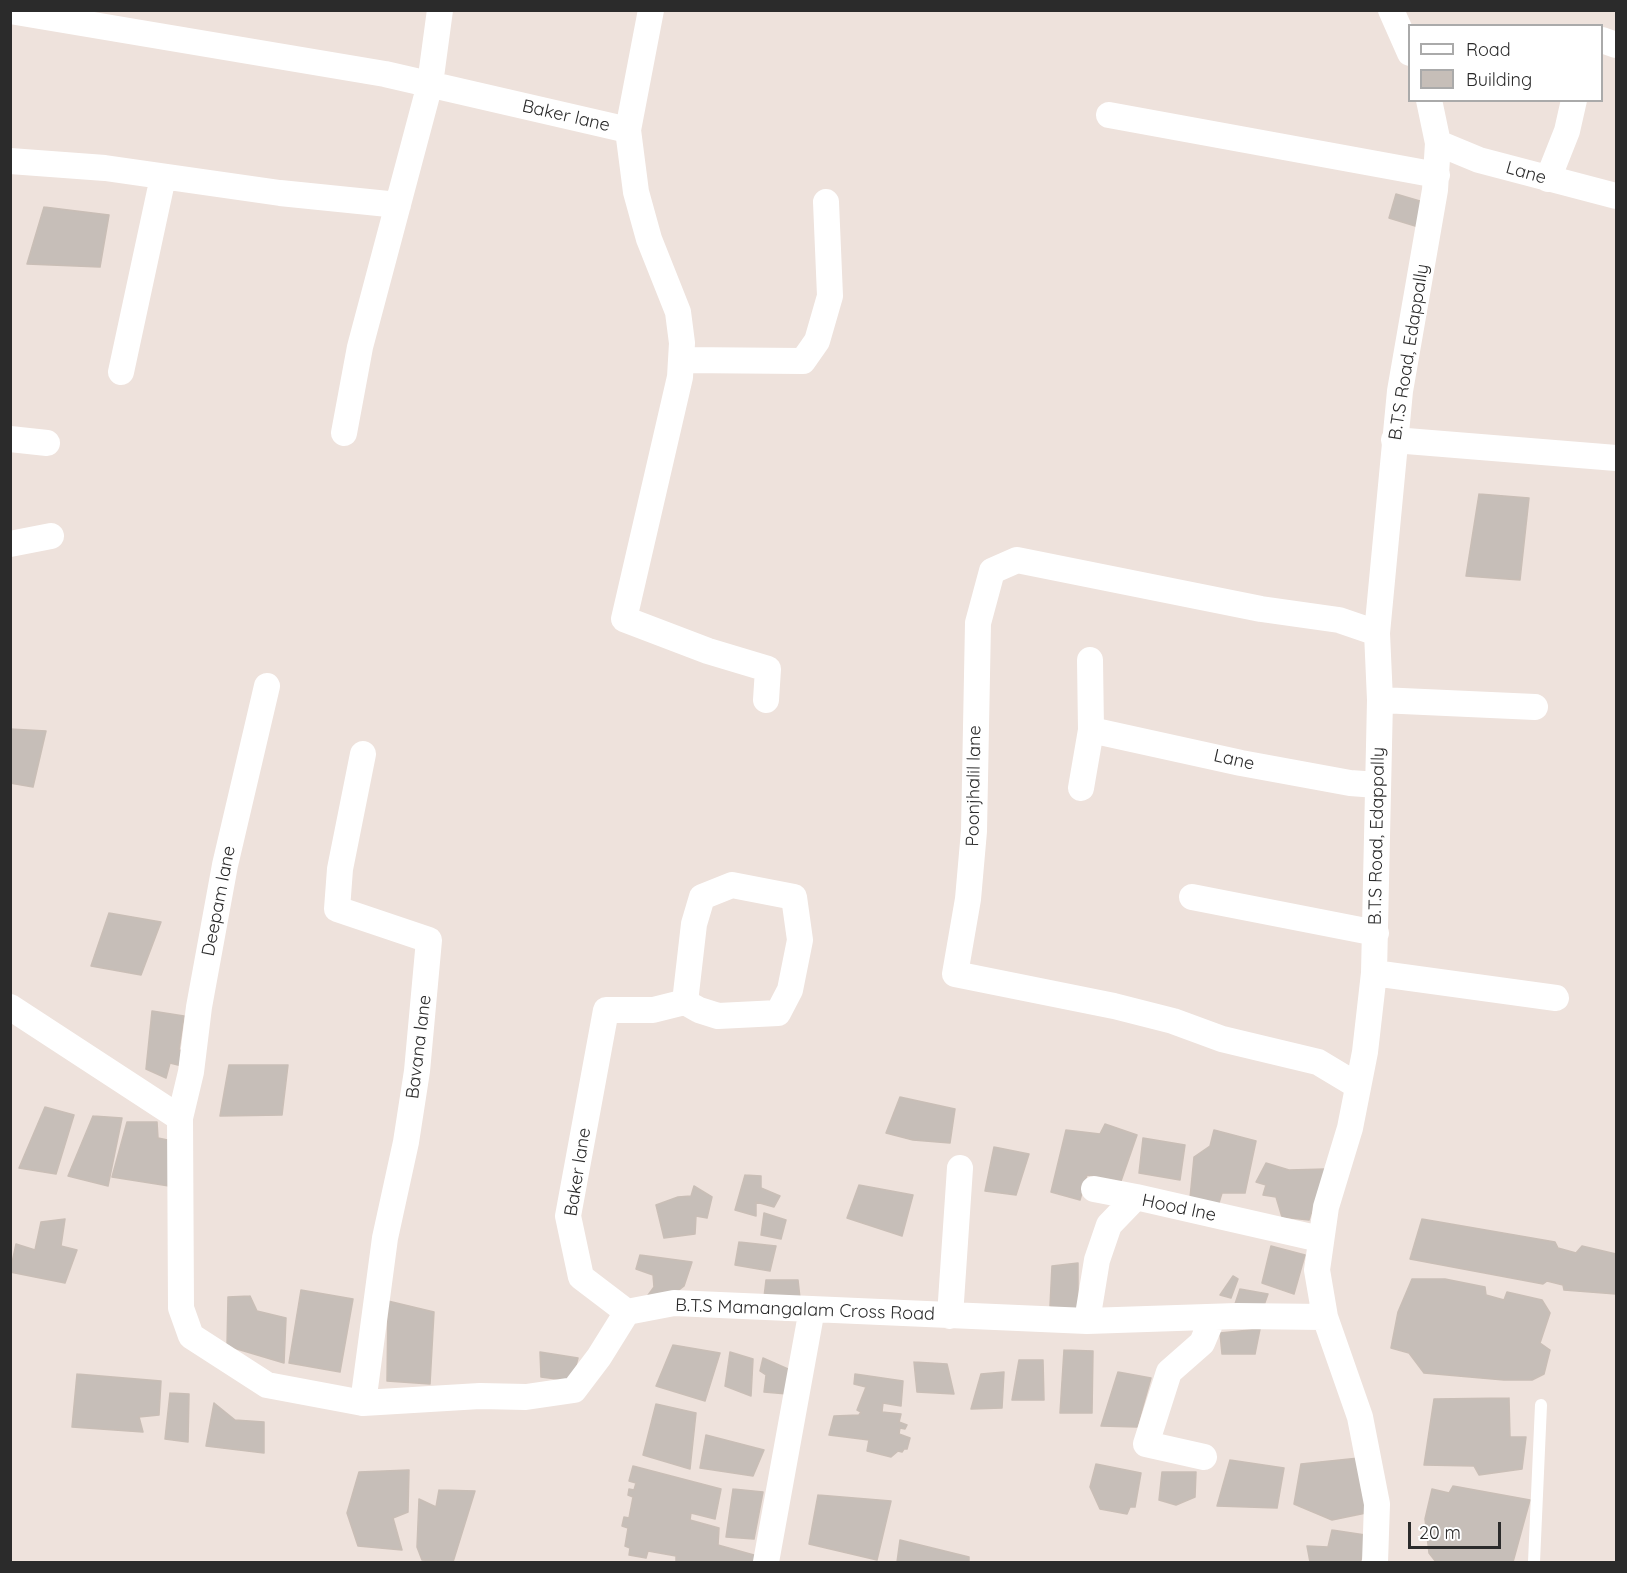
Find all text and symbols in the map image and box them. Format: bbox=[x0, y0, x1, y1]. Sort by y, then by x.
legend bbox=[1408, 24, 1603, 102]
text: Road bbox=[1466, 38, 1511, 61]
text: Building bbox=[1466, 68, 1532, 91]
street label: Baker lane bbox=[520, 95, 612, 137]
street label: Lane bbox=[1503, 157, 1549, 189]
street label: B.T.S Road, Edappally bbox=[1384, 262, 1434, 442]
street label: Poonjhalil lane bbox=[962, 725, 986, 847]
street label: Lane bbox=[1212, 745, 1256, 775]
street label: B.T.S Road, Edappally bbox=[1365, 747, 1389, 925]
street label: Deepam lane bbox=[198, 844, 240, 958]
street label: Bavana lane bbox=[402, 994, 436, 1100]
street label: Baker lane bbox=[560, 1126, 596, 1218]
street label: Hood lne bbox=[1140, 1190, 1218, 1226]
street label: B.T.S Mamangalam Cross Road bbox=[675, 1295, 935, 1325]
scale bar bbox=[1411, 1510, 1504, 1548]
text: 20 m bbox=[1419, 1521, 1461, 1544]

